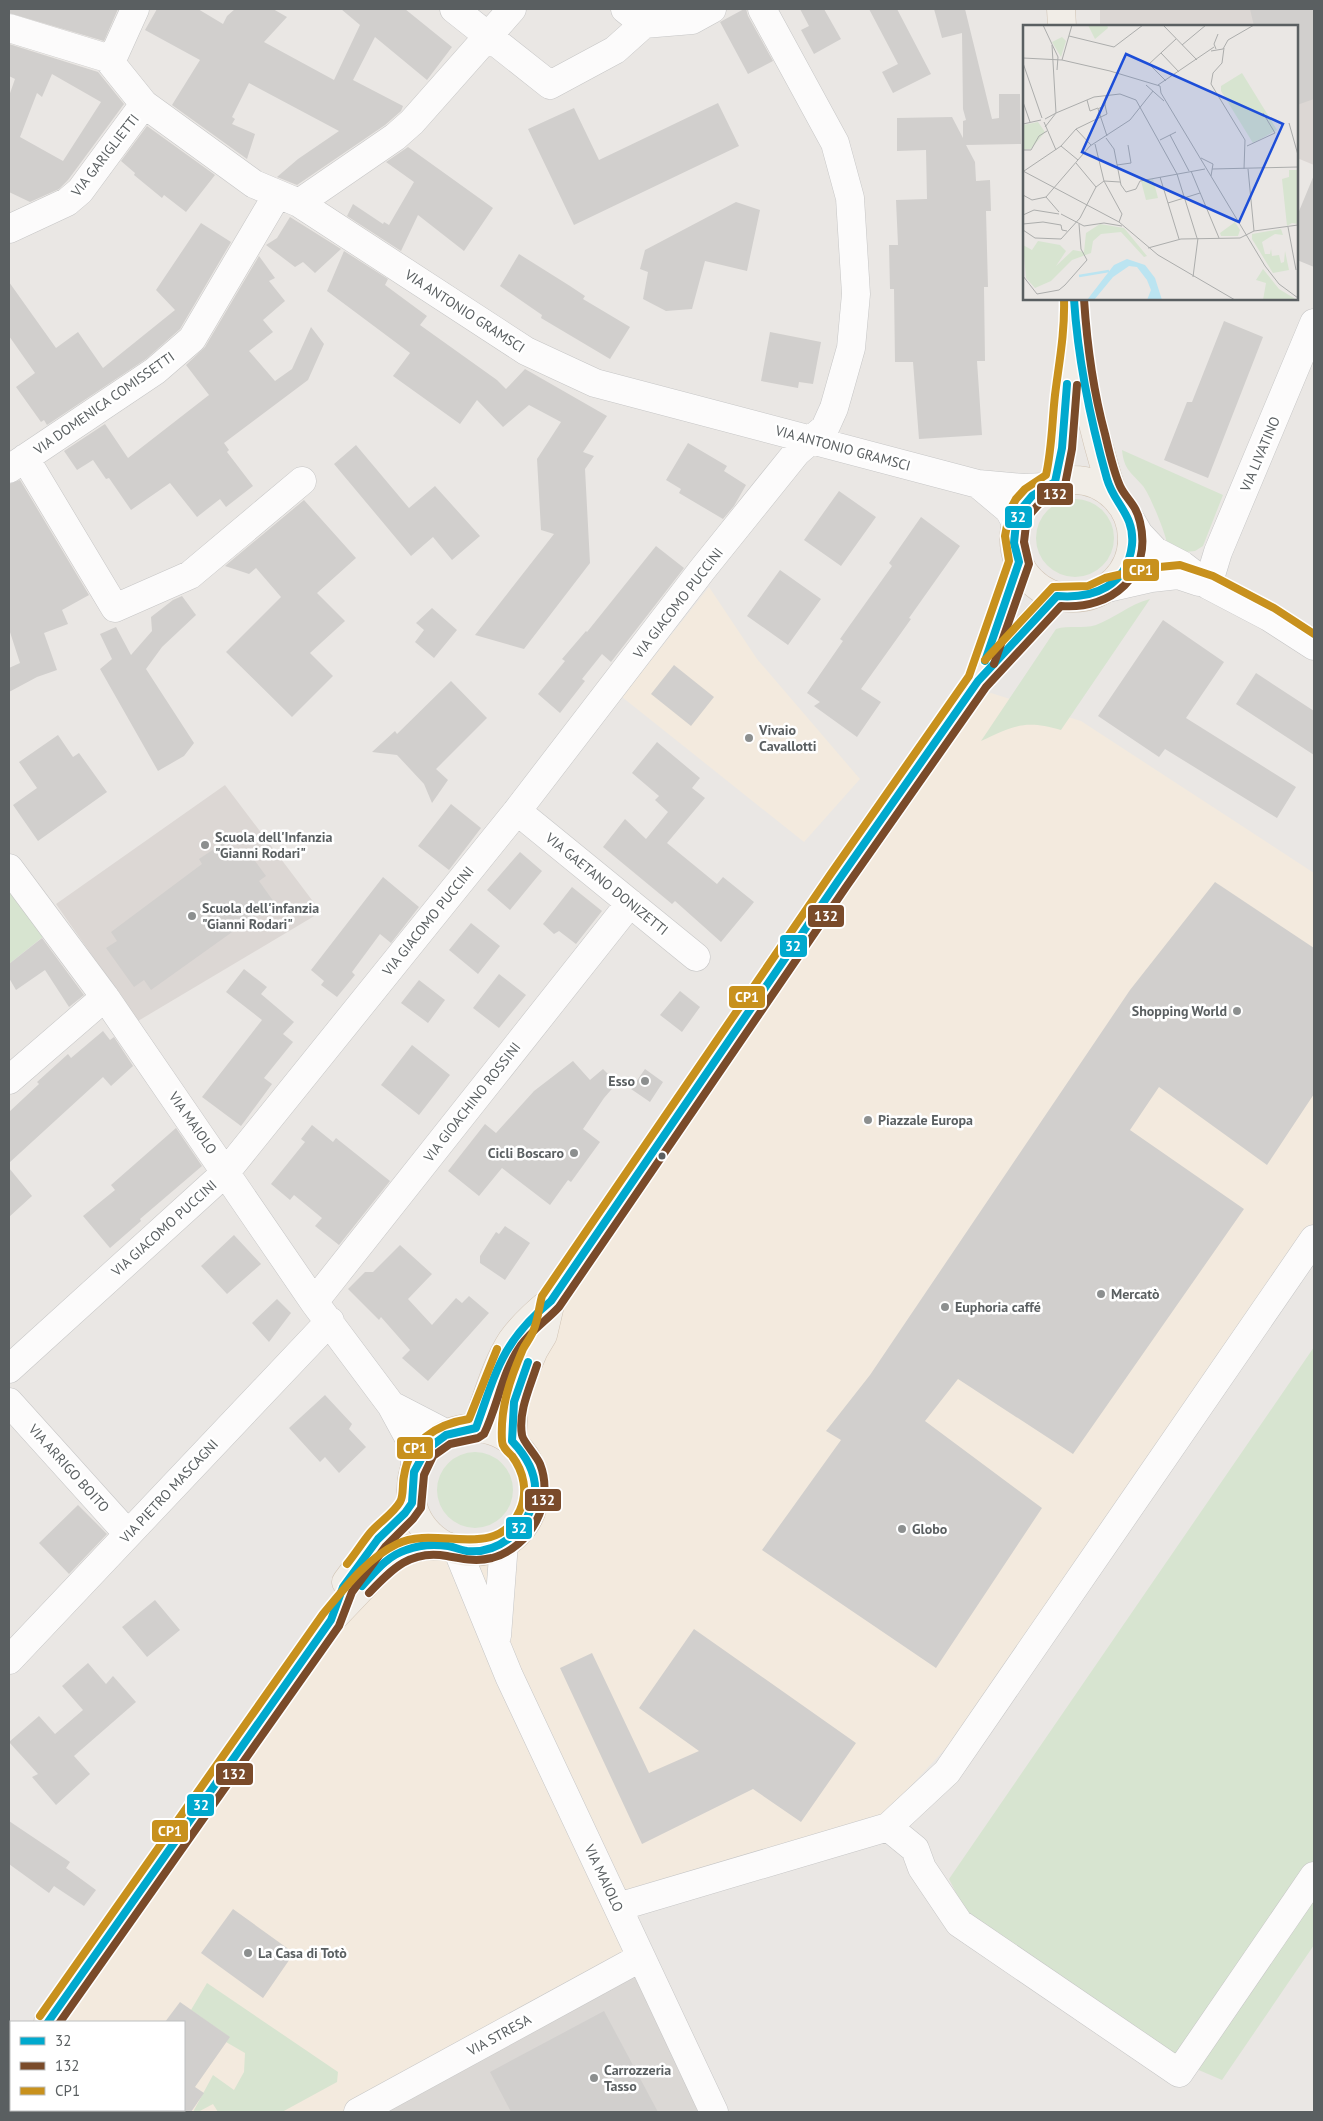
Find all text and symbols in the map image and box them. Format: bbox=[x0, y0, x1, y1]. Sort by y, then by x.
inset map bbox=[1023, 25, 1298, 300]
street label: VIA GARIGLIETTI bbox=[67, 110, 143, 201]
street label: VIA ANTONIO GRAMSCI bbox=[401, 265, 528, 356]
street label: VIA DOMENICA COMISSETTI bbox=[29, 348, 178, 459]
street label: VIA LIVATINO bbox=[1236, 414, 1284, 495]
street label: VIA ANTONIO GRAMSCI bbox=[772, 421, 913, 475]
line badge: 132 bbox=[1036, 482, 1074, 506]
text: 132 bbox=[1043, 485, 1067, 503]
line badge: 32 bbox=[1004, 505, 1033, 529]
text: 32 bbox=[1010, 508, 1026, 526]
street label: VIA GIACOMO PUCCINI bbox=[629, 544, 727, 663]
line badge: CP1 bbox=[1122, 558, 1160, 582]
text: CP1 bbox=[1129, 561, 1153, 579]
place label: Vivaio Cavallotti bbox=[758, 721, 817, 755]
marker: Vivaio Cavallotti bbox=[743, 732, 755, 744]
place label: Scuola dell'Infanzia "Gianni Rodari" bbox=[215, 828, 332, 862]
street label: VIA GAETANO DONIZETTI bbox=[541, 828, 672, 939]
marker: Scuola dell'Infanzia "Gianni Rodari" bbox=[199, 839, 211, 851]
street label: VIA GIACOMO PUCCINI bbox=[378, 863, 478, 980]
place label: Scuola dell'infanzia "Gianni Rodari" bbox=[202, 899, 319, 933]
line badge: 132 bbox=[807, 904, 845, 928]
text: 132 bbox=[814, 907, 838, 925]
marker: Scuola dell'infanzia "Gianni Rodari" bbox=[186, 910, 198, 922]
line badge: 32 bbox=[779, 934, 808, 958]
text: 32 bbox=[785, 937, 801, 955]
line badge: CP1 bbox=[728, 985, 766, 1009]
text: CP1 bbox=[735, 988, 759, 1006]
place label: Shopping World bbox=[1132, 1002, 1227, 1020]
marker: Shopping World bbox=[1231, 1005, 1243, 1017]
street label: VIA GIOACHINO ROSSINI bbox=[419, 1039, 524, 1166]
place label: Esso bbox=[608, 1072, 635, 1090]
marker: Esso bbox=[639, 1075, 651, 1087]
street label: VIA MAIOLO bbox=[164, 1087, 221, 1158]
place label: Piazzale Europa bbox=[878, 1111, 973, 1129]
marker: Piazzale Europa bbox=[862, 1114, 874, 1126]
place label: Cicli Boscaro bbox=[488, 1144, 564, 1162]
marker: Cicli Boscaro bbox=[568, 1147, 580, 1159]
unlabelled marker bbox=[657, 1151, 667, 1161]
street label: VIA GIACOMO PUCCINI bbox=[107, 1176, 220, 1281]
place label: Mercatò bbox=[1111, 1285, 1160, 1303]
marker: Mercatò bbox=[1095, 1288, 1107, 1300]
place label: Euphoria caffé bbox=[955, 1298, 1041, 1316]
marker: Euphoria caffé bbox=[939, 1301, 951, 1313]
street label: VIA ARRIGO BOITO bbox=[24, 1420, 113, 1516]
street label: VIA PIETRO MASCAGNI bbox=[115, 1435, 222, 1548]
line badge: CP1 bbox=[396, 1436, 434, 1460]
text: CP1 bbox=[403, 1439, 427, 1457]
line badge: 132 bbox=[524, 1488, 562, 1512]
text: 132 bbox=[531, 1491, 555, 1509]
line badge: 32 bbox=[505, 1516, 533, 1540]
text: 32 bbox=[511, 1519, 527, 1537]
place label: Globo bbox=[912, 1520, 948, 1538]
marker: Globo bbox=[896, 1523, 908, 1535]
line badge: 132 bbox=[215, 1762, 254, 1786]
text: 132 bbox=[222, 1765, 246, 1783]
line badge: 32 bbox=[186, 1793, 215, 1817]
text: 32 bbox=[193, 1796, 209, 1814]
line badge: CP1 bbox=[151, 1819, 189, 1843]
text: CP1 bbox=[158, 1822, 182, 1840]
street label: VIA MAIOLO bbox=[580, 1841, 627, 1915]
place label: La Casa di Totò bbox=[258, 1944, 347, 1962]
marker: La Casa di Totò bbox=[242, 1947, 254, 1959]
street label: VIA STRESA bbox=[463, 2010, 535, 2060]
legend bbox=[10, 2021, 185, 2111]
text: 32 bbox=[55, 2031, 71, 2050]
text: 132 bbox=[55, 2056, 80, 2075]
place label: Carrozzeria Tasso bbox=[604, 2061, 671, 2095]
marker: Carrozzeria Tasso bbox=[588, 2072, 600, 2084]
text: CP1 bbox=[55, 2081, 80, 2100]

